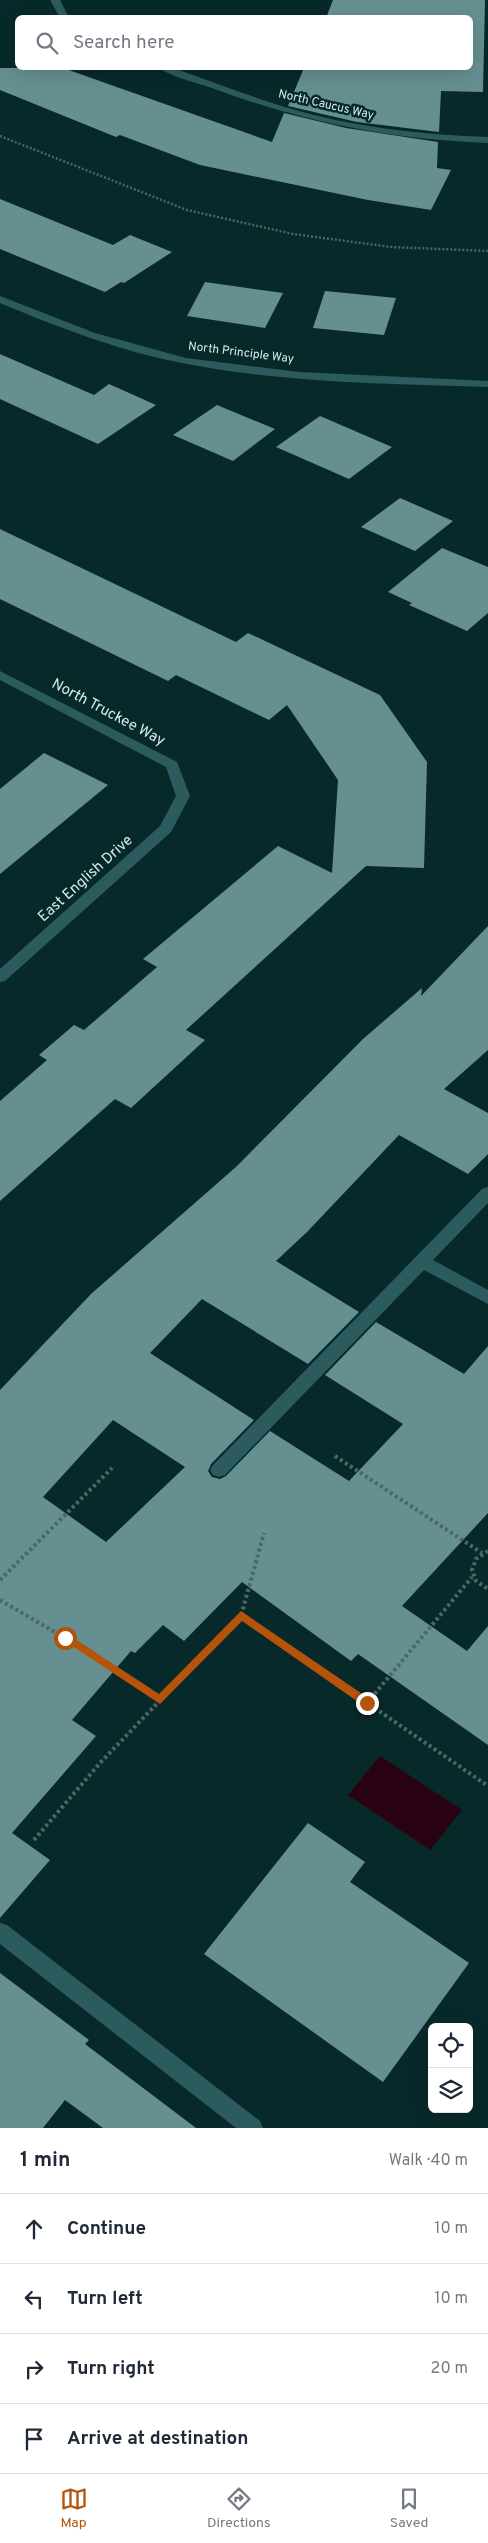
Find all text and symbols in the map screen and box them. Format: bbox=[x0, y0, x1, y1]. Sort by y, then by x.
search box bbox=[15, 15, 473, 70]
icon: search bbox=[33, 29, 61, 57]
text: Search here bbox=[73, 31, 175, 55]
street label: North Caucus Way bbox=[276, 86, 376, 124]
street label: North Principle Way bbox=[187, 339, 295, 367]
street label: North Truckee Way bbox=[48, 675, 168, 751]
street label: East English Drive bbox=[35, 831, 137, 927]
route start bbox=[54, 1627, 77, 1650]
route end bbox=[356, 1692, 379, 1715]
map controls bbox=[428, 2023, 473, 2113]
button: locate bbox=[428, 2023, 473, 2068]
button: layers bbox=[428, 2068, 473, 2113]
text: 1 min bbox=[20, 2147, 70, 2174]
text: Walk · 40 m bbox=[389, 2151, 468, 2171]
icon: ahead bbox=[20, 2215, 48, 2243]
text: Continue bbox=[67, 2217, 146, 2241]
text: 10 m bbox=[434, 2219, 468, 2239]
icon: left bbox=[20, 2285, 48, 2313]
text: Turn left bbox=[67, 2287, 143, 2311]
text: 10 m bbox=[434, 2289, 468, 2309]
icon: right bbox=[20, 2355, 48, 2383]
text: Turn right bbox=[67, 2357, 155, 2381]
text: 20 m bbox=[431, 2359, 468, 2379]
icon: arrive bbox=[20, 2425, 48, 2453]
text: Arrive at destination bbox=[67, 2427, 248, 2451]
tab: Map bbox=[60, 2485, 88, 2532]
tab: Directions bbox=[207, 2485, 271, 2532]
tab: Saved bbox=[390, 2485, 428, 2532]

